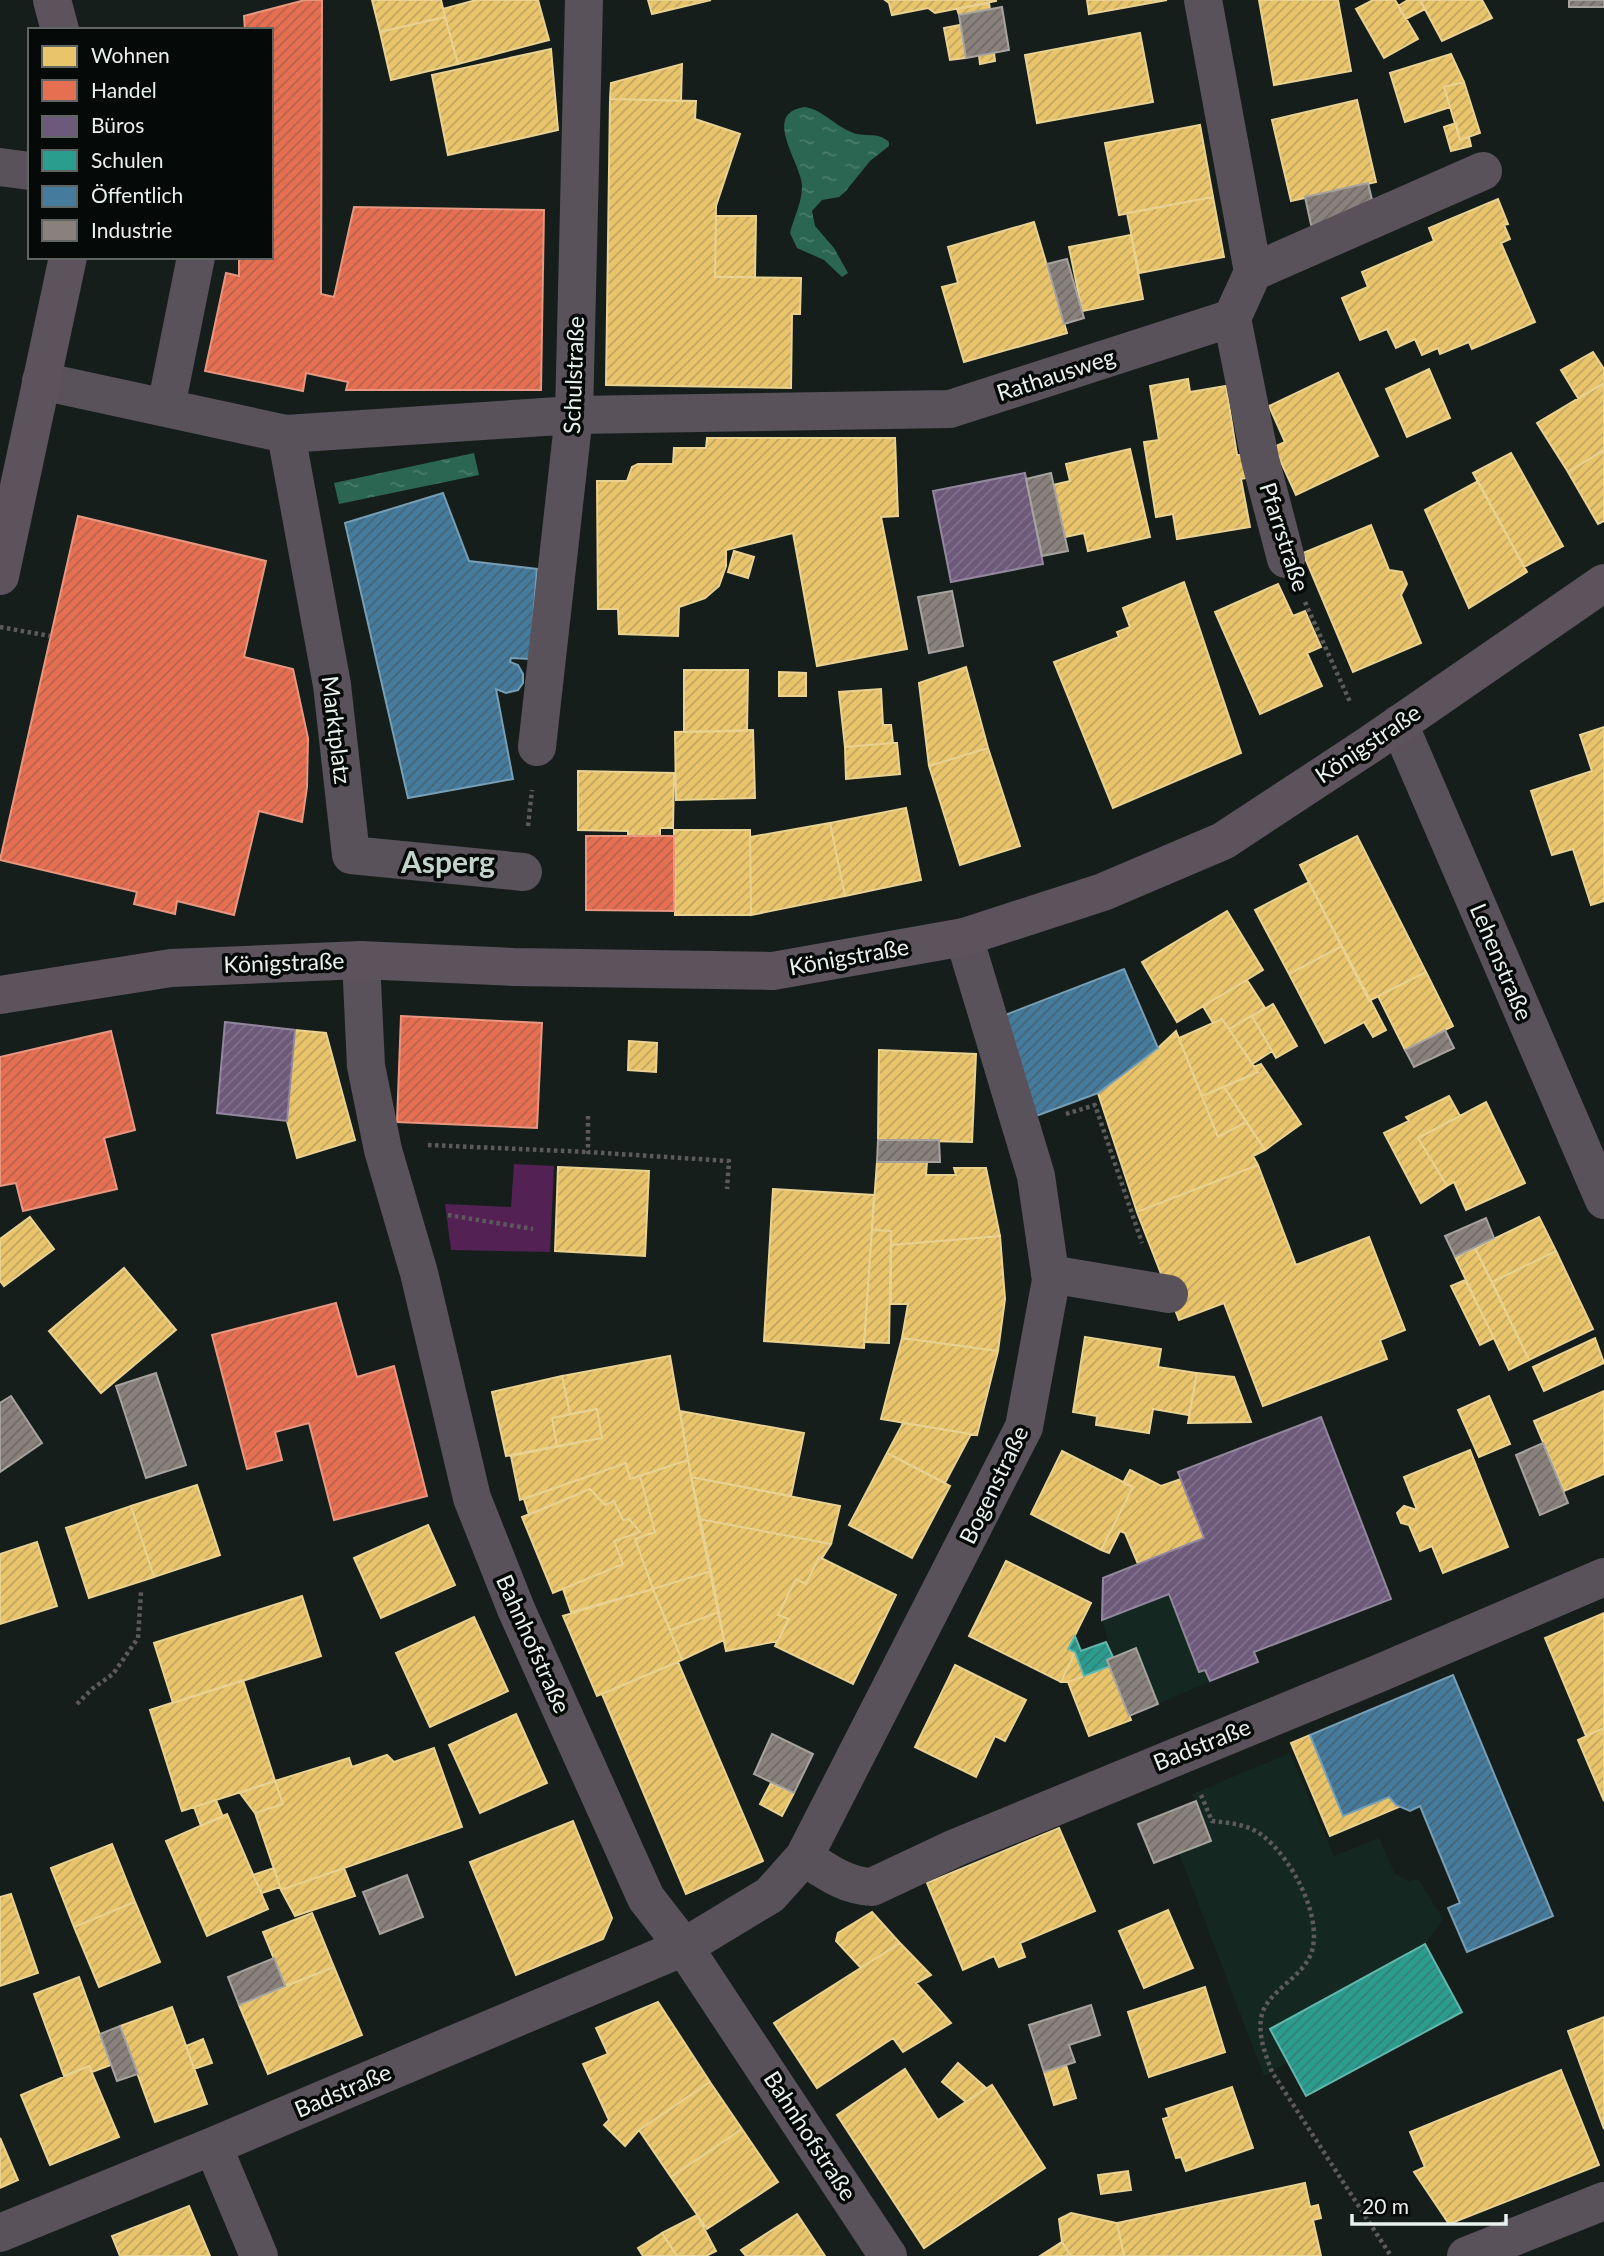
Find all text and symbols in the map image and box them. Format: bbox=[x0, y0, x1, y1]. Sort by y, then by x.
legend bbox=[28, 28, 273, 259]
text: Wohnen bbox=[91, 42, 170, 67]
text: Handel bbox=[91, 77, 157, 102]
text: Büros bbox=[91, 112, 144, 137]
text: Schulen bbox=[91, 147, 164, 172]
text: Öffentlich bbox=[91, 182, 183, 207]
text: Industrie bbox=[91, 217, 172, 242]
street label: Schulstraße bbox=[557, 316, 589, 434]
street label: Rathausweg bbox=[993, 342, 1118, 406]
street label: Pfarrstraße bbox=[1254, 479, 1316, 595]
street label: Marktplatz bbox=[316, 674, 358, 786]
street label: Königstraße bbox=[1309, 698, 1425, 789]
district label: Asperg bbox=[400, 843, 495, 879]
street label: Lehenstraße bbox=[1465, 899, 1539, 1024]
street label: Königstraße bbox=[787, 932, 911, 980]
street label: Königstraße bbox=[223, 946, 345, 978]
street label: Bogenstraße bbox=[953, 1421, 1034, 1548]
street label: Bahnhofstraße bbox=[491, 1570, 577, 1717]
street label: Badstraße bbox=[1149, 1712, 1254, 1776]
street label: Badstraße bbox=[290, 2057, 395, 2123]
street label: Bahnhofstraße bbox=[759, 2065, 863, 2205]
scale bar bbox=[1352, 2182, 1506, 2226]
text: 20 m bbox=[1362, 2193, 1409, 2218]

